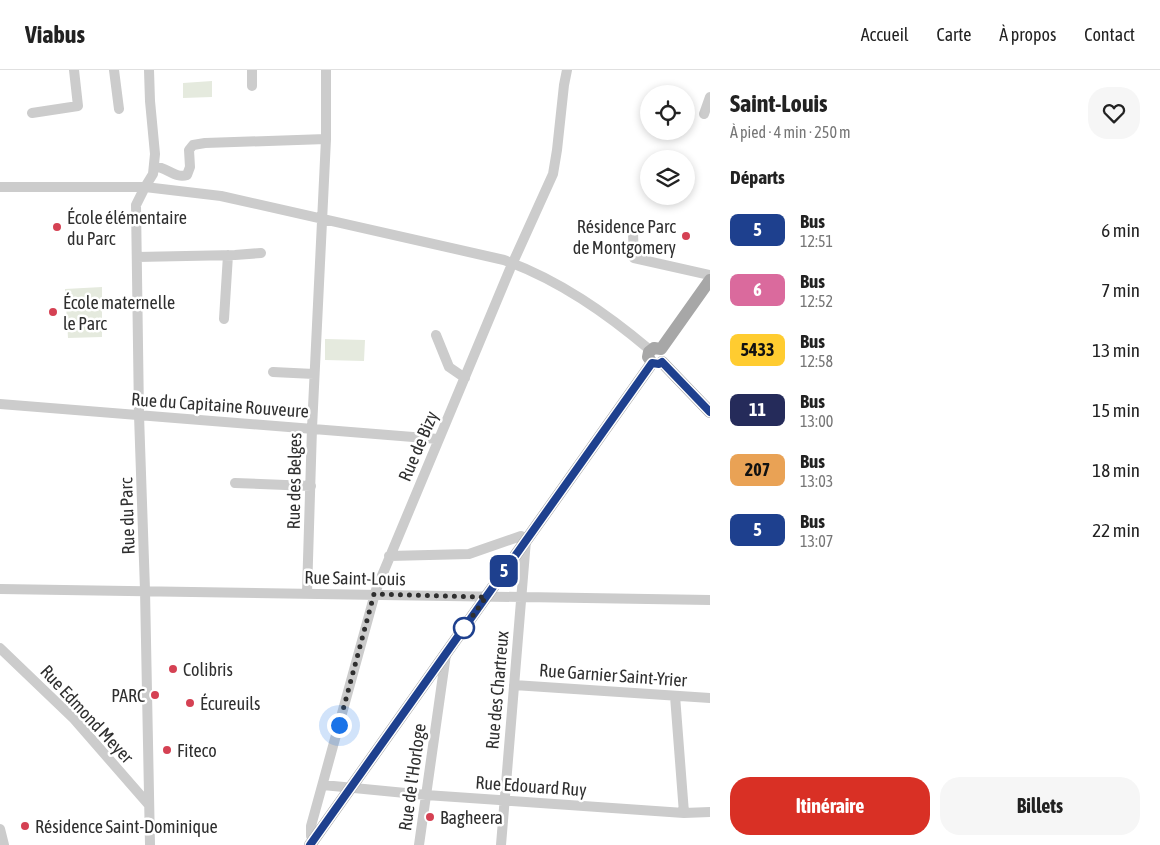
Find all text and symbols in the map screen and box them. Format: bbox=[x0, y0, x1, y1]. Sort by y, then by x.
text: Viabus bbox=[25, 21, 85, 48]
text: Accueil bbox=[861, 24, 909, 45]
text: Carte bbox=[937, 24, 971, 45]
text: À propos bbox=[999, 24, 1056, 45]
text: Contact bbox=[1084, 24, 1135, 45]
map controls bbox=[640, 85, 695, 205]
button: locate bbox=[640, 85, 695, 140]
button: heart bbox=[1088, 87, 1140, 139]
text: Saint-Louis bbox=[730, 90, 827, 117]
text: À pied · 4 min · 250 m bbox=[730, 123, 851, 141]
button: layers bbox=[640, 150, 695, 205]
text: Départs bbox=[730, 166, 785, 188]
place label: École élémentaire du Parc bbox=[67, 207, 187, 249]
text: Bus bbox=[800, 210, 825, 232]
place label: Résidence Parc de Montgomery bbox=[573, 216, 676, 258]
text: 5 bbox=[753, 219, 762, 240]
text: 6 min bbox=[1101, 219, 1140, 241]
marker: École élémentaire du Parc bbox=[51, 221, 63, 233]
marker: Résidence Parc de Montgomery bbox=[680, 230, 692, 242]
text: 12:51 bbox=[800, 232, 833, 250]
text: Bus bbox=[800, 270, 825, 292]
text: 6 bbox=[753, 279, 762, 300]
text: 7 min bbox=[1101, 279, 1140, 301]
place label: École maternelle le Parc bbox=[63, 292, 175, 334]
text: 12:52 bbox=[800, 292, 833, 310]
marker: École maternelle le Parc bbox=[47, 306, 59, 318]
text: Bus bbox=[800, 330, 825, 352]
text: 5433 bbox=[741, 339, 774, 360]
text: 13 min bbox=[1092, 339, 1140, 361]
text: 12:58 bbox=[800, 352, 833, 370]
street label: Rue du Capitaine Rouveure bbox=[130, 388, 310, 422]
text: Bus bbox=[800, 390, 825, 412]
text: 11 bbox=[749, 399, 766, 420]
text: 15 min bbox=[1092, 399, 1140, 421]
street label: Rue de Bizy bbox=[394, 408, 442, 484]
text: 13:00 bbox=[800, 412, 833, 430]
street label: Rue des Belges bbox=[283, 432, 305, 530]
text: Bus bbox=[800, 450, 825, 472]
text: 207 bbox=[745, 459, 770, 480]
text: 18 min bbox=[1092, 459, 1140, 481]
text: 13:03 bbox=[800, 472, 833, 490]
street label: Rue du Parc bbox=[115, 477, 139, 555]
text: Bus bbox=[800, 510, 825, 532]
text: 5 bbox=[753, 519, 762, 540]
text: 22 min bbox=[1092, 519, 1140, 541]
text: 13:07 bbox=[800, 532, 833, 550]
line badge: 5 bbox=[488, 555, 520, 587]
text: 5 bbox=[500, 560, 508, 581]
street label: Rue Saint-Louis bbox=[304, 567, 406, 589]
unlabelled marker bbox=[453, 617, 475, 639]
street label: Rue des Chartreux bbox=[481, 630, 513, 750]
place label: Colibris bbox=[183, 659, 233, 680]
street label: Rue Garnier Saint-Yrier bbox=[538, 659, 688, 691]
street label: Rue Edmond Meyer bbox=[36, 661, 138, 768]
marker: Colibris bbox=[167, 663, 179, 675]
place label: PARC bbox=[111, 685, 145, 706]
marker: PARC bbox=[149, 689, 161, 701]
place label: Écureuils bbox=[200, 693, 260, 714]
marker: Écureuils bbox=[184, 697, 196, 709]
your location bbox=[327, 713, 352, 738]
street label: Rue de l'Horloge bbox=[394, 722, 430, 832]
place label: Fiteco bbox=[177, 740, 217, 761]
marker: Fiteco bbox=[161, 744, 173, 756]
street label: Rue Edouard Ruy bbox=[475, 772, 587, 800]
button: Itinéraire bbox=[730, 777, 930, 835]
button: Billets bbox=[940, 777, 1140, 835]
place label: Bagheera bbox=[440, 807, 503, 828]
marker: Bagheera bbox=[424, 811, 436, 823]
place label: Résidence Saint-Dominique bbox=[35, 816, 218, 837]
marker: Résidence Saint-Dominique bbox=[19, 820, 31, 832]

